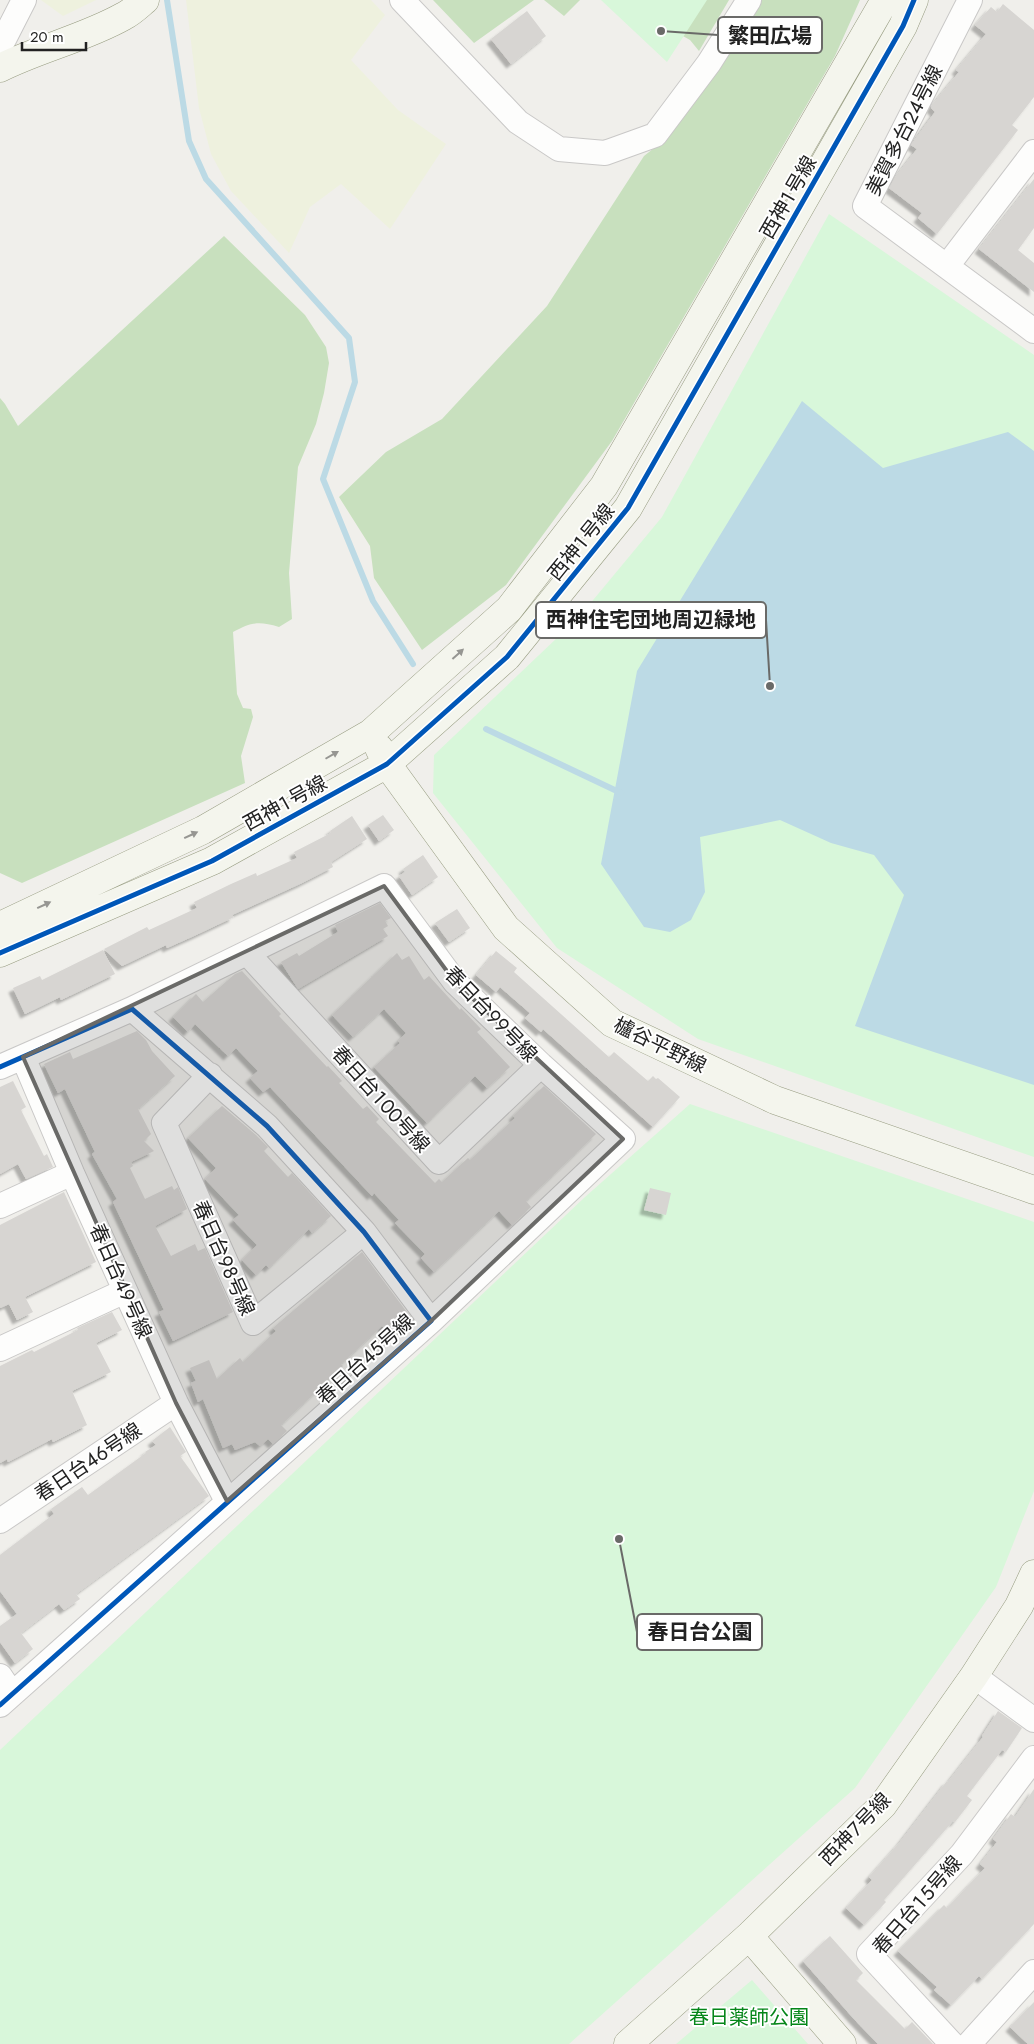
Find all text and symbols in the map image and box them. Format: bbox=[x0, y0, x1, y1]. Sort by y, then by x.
callout: 繁田広場 bbox=[718, 17, 822, 53]
scale bar bbox=[22, 20, 86, 52]
text: 繁田広場 bbox=[728, 21, 812, 51]
text: 20 m bbox=[30, 26, 64, 48]
street label: 美賀多台２４号線 bbox=[859, 60, 950, 201]
street label: 西神１号線 bbox=[753, 150, 824, 244]
street label: 西神１号線 bbox=[541, 498, 621, 587]
callout: 西神住宅団地周辺緑地 bbox=[536, 602, 766, 638]
text: 西神住宅団地周辺緑地 bbox=[546, 605, 756, 635]
one-way arrow bbox=[452, 648, 464, 660]
one-way arrow bbox=[326, 751, 339, 760]
street label: 西神１号線 bbox=[238, 769, 332, 838]
one-way arrow bbox=[184, 831, 198, 839]
one-way arrow bbox=[37, 901, 51, 909]
street label: 春日台９９号線 bbox=[437, 960, 544, 1069]
street label: 櫨谷平野線 bbox=[608, 1010, 711, 1080]
street label: 春日台１００号線 bbox=[325, 1040, 437, 1159]
street label: 春日台９８号線 bbox=[185, 1196, 262, 1320]
street label: 春日台４９号線 bbox=[82, 1219, 159, 1343]
street label: 春日台４５号線 bbox=[310, 1307, 421, 1411]
street label: 春日台４６号線 bbox=[29, 1416, 147, 1509]
callout: 春日台公園 bbox=[637, 1614, 762, 1650]
text: 春日台公園 bbox=[648, 1617, 753, 1647]
street label: 西神７号線 bbox=[813, 1786, 898, 1872]
street label: 春日台１５号線 bbox=[866, 1849, 969, 1961]
park label: 春日薬師公園 bbox=[689, 2003, 809, 2032]

